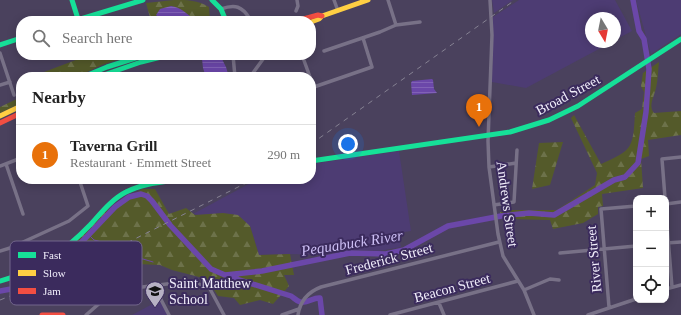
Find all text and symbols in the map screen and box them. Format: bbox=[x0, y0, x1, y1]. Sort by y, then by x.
north arrow bbox=[585, 12, 621, 48]
search box bbox=[16, 16, 316, 60]
icon: search bbox=[30, 27, 52, 49]
text: Search here bbox=[62, 30, 132, 46]
street label: Broad Street bbox=[533, 72, 603, 118]
text: Nearby bbox=[32, 88, 86, 107]
pin: 1 bbox=[466, 94, 492, 127]
your location bbox=[338, 134, 358, 154]
text: Taverna Grill bbox=[70, 138, 157, 154]
text: 1 bbox=[42, 147, 48, 162]
text: 290 m bbox=[267, 147, 300, 162]
text: Restaurant · Emmett Street bbox=[70, 155, 211, 170]
street label: Andrews Street bbox=[494, 160, 520, 248]
map controls bbox=[633, 195, 669, 303]
button: + bbox=[633, 195, 669, 231]
street label: River Street bbox=[584, 225, 604, 293]
water label: Pequabuck River bbox=[299, 227, 404, 259]
button: − bbox=[633, 231, 669, 267]
street label: Frederick Street bbox=[344, 240, 434, 278]
legend bbox=[10, 241, 142, 305]
text: Fast bbox=[43, 249, 61, 261]
text: Slow bbox=[43, 267, 66, 279]
button: locate bbox=[633, 267, 669, 303]
street label: Beacon Street bbox=[412, 271, 492, 305]
place label: Saint Matthew School bbox=[169, 276, 252, 307]
school or university icon: Saint Matthew School bbox=[144, 280, 166, 308]
text: Jam bbox=[43, 285, 61, 297]

